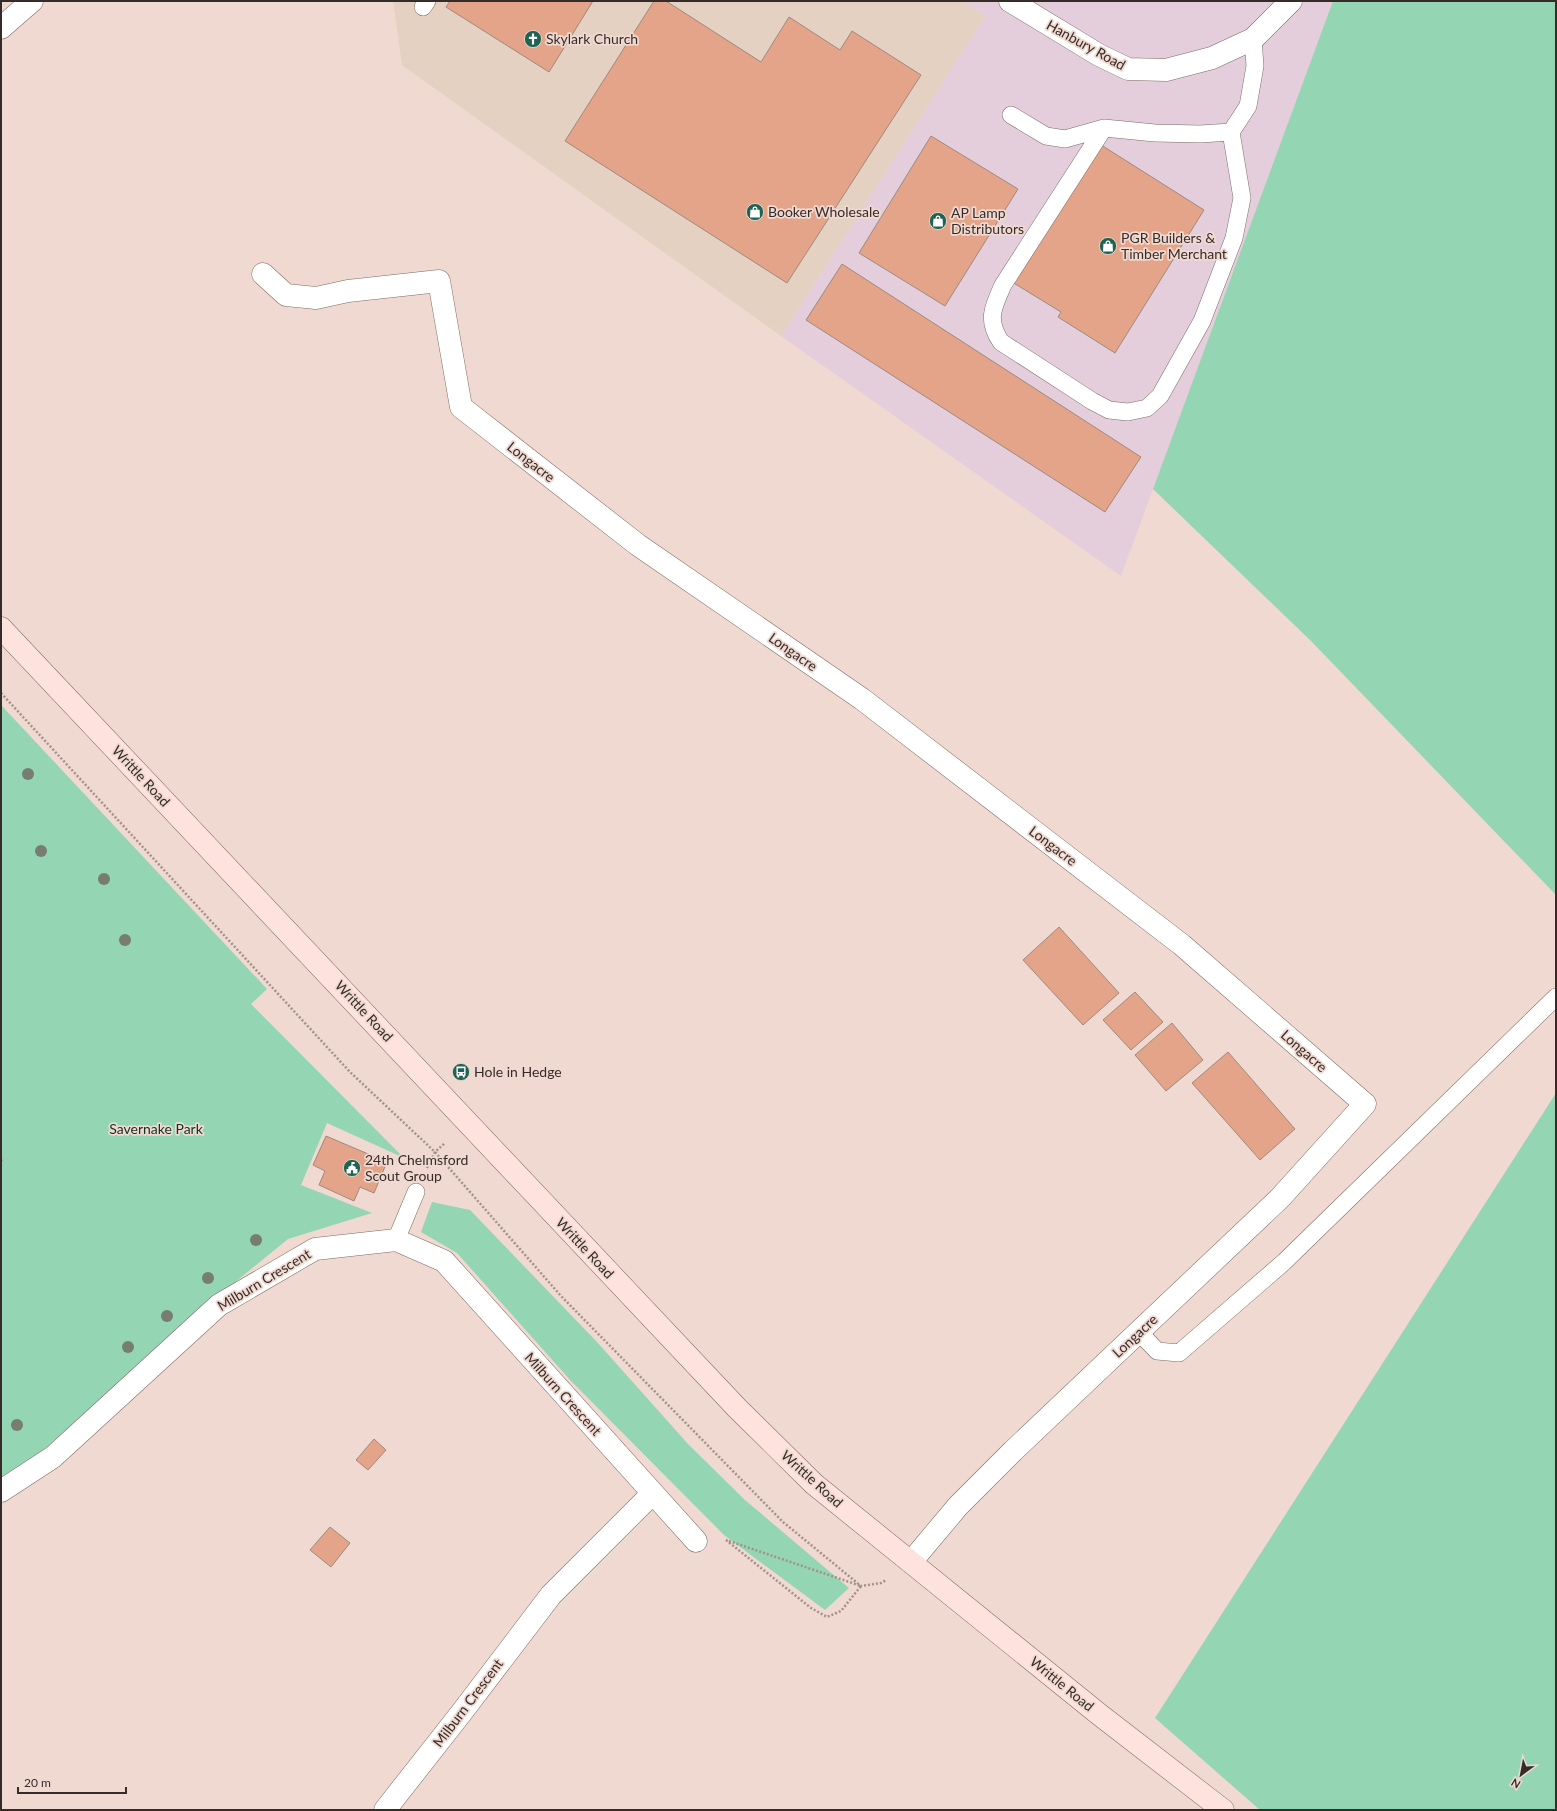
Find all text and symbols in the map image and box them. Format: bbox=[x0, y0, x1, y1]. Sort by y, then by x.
street label: Hanbury Road bbox=[1044, 16, 1129, 73]
church icon: Skylark Church bbox=[523, 29, 543, 49]
place label: Skylark Church bbox=[546, 30, 638, 47]
shop icon: Booker Wholesale bbox=[745, 202, 765, 222]
place label: Booker Wholesale bbox=[768, 203, 880, 220]
place label: AP Lamp Distributors bbox=[951, 204, 1024, 237]
shop icon: AP Lamp Distributors bbox=[928, 211, 948, 231]
place label: PGR Builders & Timber Merchant bbox=[1121, 229, 1227, 262]
shop icon: PGR Builders & Timber Merchant bbox=[1098, 236, 1118, 256]
street label: Longacre bbox=[504, 438, 558, 485]
street label: Longacre bbox=[766, 629, 821, 674]
street label: Writtle Road bbox=[109, 742, 174, 810]
street label: Longacre bbox=[1026, 822, 1081, 869]
street label: Writtle Road bbox=[332, 977, 397, 1045]
street label: Longacre bbox=[1278, 1026, 1331, 1075]
bus stop icon: Hole in Hedge bbox=[451, 1062, 471, 1082]
place label: Hole in Hedge bbox=[474, 1063, 562, 1080]
park label: Savernake Park bbox=[109, 1120, 204, 1137]
place label: 24th Chelmsford Scout Group bbox=[365, 1151, 468, 1184]
public building icon: 24th Chelmsford Scout Group bbox=[342, 1158, 362, 1178]
street label: Writtle Road bbox=[553, 1214, 618, 1282]
street label: Milburn Crescent bbox=[214, 1245, 314, 1314]
street label: Longacre bbox=[1109, 1310, 1161, 1361]
street label: Milburn Crescent bbox=[522, 1349, 605, 1439]
street label: Writtle Road bbox=[778, 1446, 847, 1511]
street label: Writtle Road bbox=[1027, 1653, 1098, 1715]
street label: Milburn Crescent bbox=[429, 1655, 506, 1750]
north arrow bbox=[1501, 1755, 1541, 1795]
scale bar bbox=[18, 1769, 126, 1795]
text: 20 m bbox=[24, 1775, 51, 1790]
text: N bbox=[1508, 1776, 1522, 1792]

